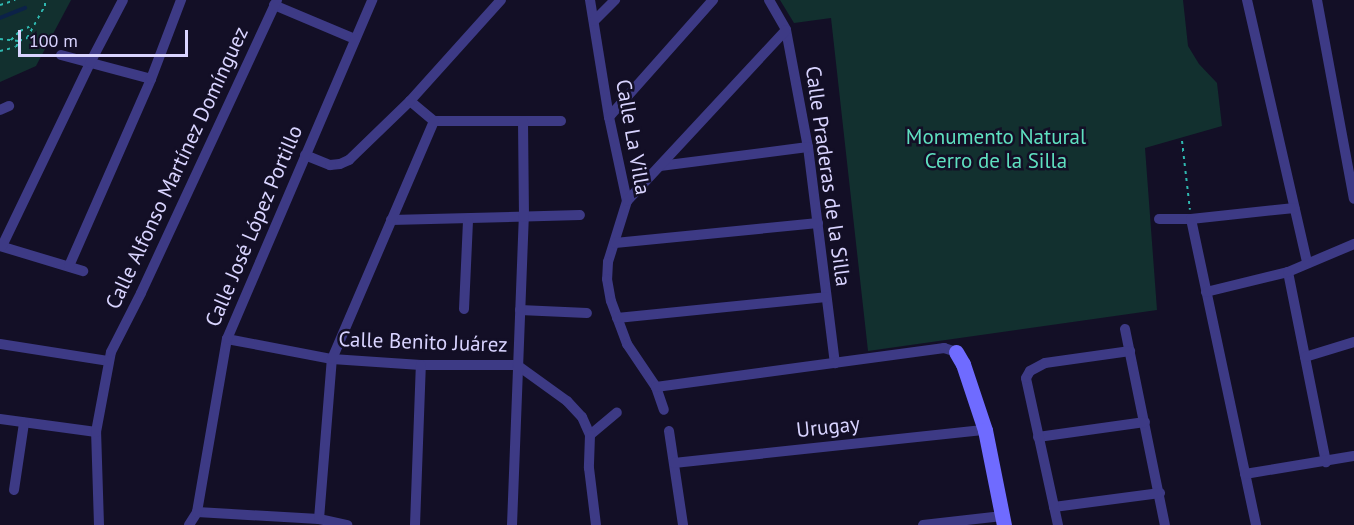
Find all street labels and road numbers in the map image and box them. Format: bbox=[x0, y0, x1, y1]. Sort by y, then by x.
street label: Calle Alfonso Martínez Domínguez bbox=[100, 22, 254, 314]
street label: Calle Praderas de la Silla bbox=[800, 64, 856, 288]
street label: Calle La Villa bbox=[610, 77, 656, 197]
street label: Calle José López Portillo bbox=[200, 121, 308, 331]
street label: Calle Benito Juárez bbox=[338, 326, 508, 358]
street label: Urugay bbox=[795, 411, 861, 443]

